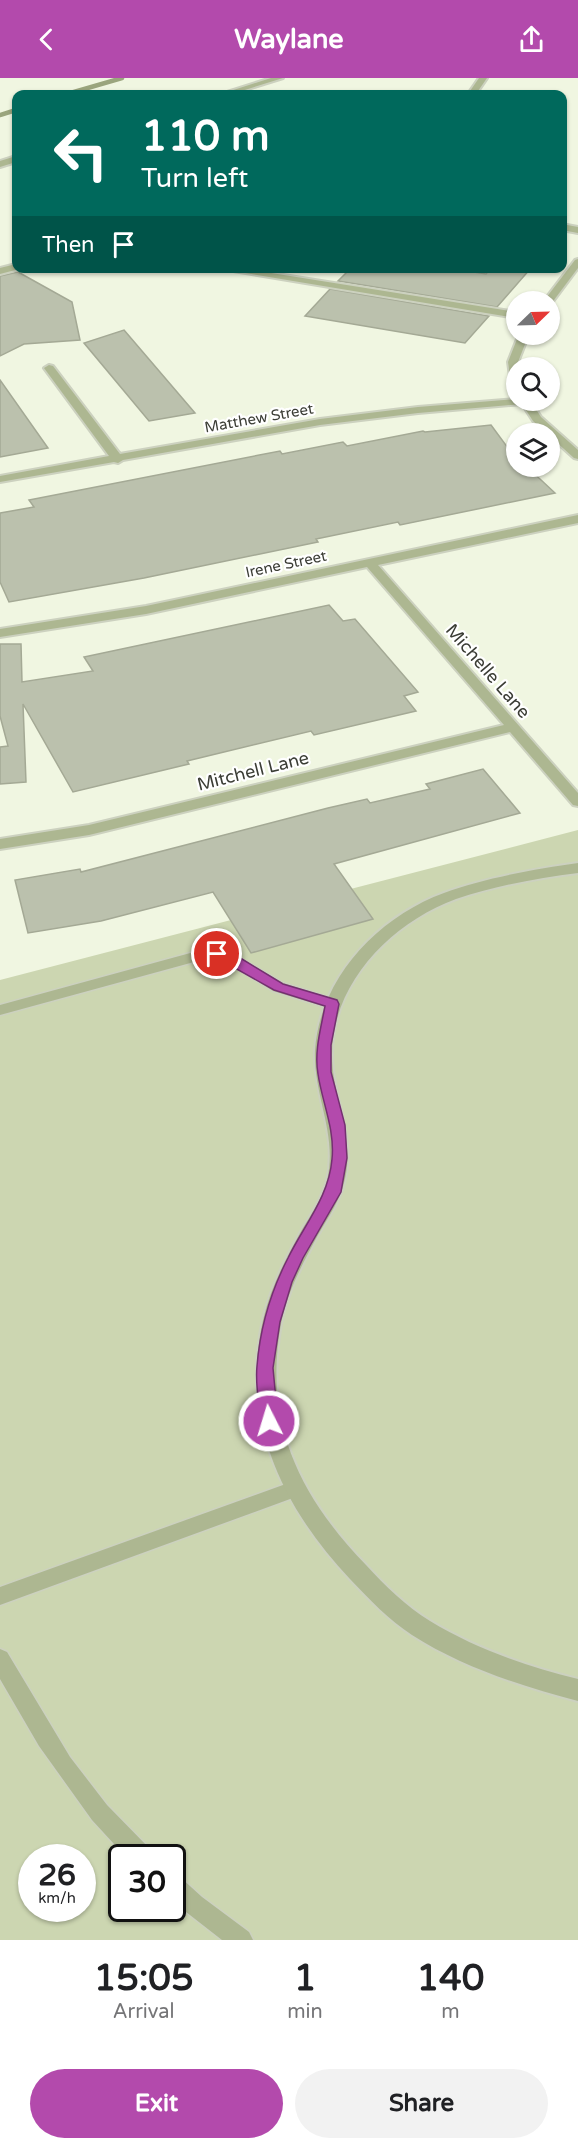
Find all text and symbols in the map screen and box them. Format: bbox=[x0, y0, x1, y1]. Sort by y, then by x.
icon: back bbox=[30, 23, 63, 56]
text: Waylane bbox=[234, 23, 344, 56]
icon: share bbox=[515, 23, 548, 56]
text: 110 m bbox=[141, 111, 270, 162]
icon: left bbox=[42, 114, 120, 192]
text: Turn left bbox=[141, 162, 248, 195]
icon: arrive bbox=[107, 228, 140, 261]
text: Then bbox=[42, 232, 95, 258]
north arrow bbox=[506, 291, 560, 345]
map controls bbox=[506, 291, 560, 477]
button: search bbox=[506, 357, 560, 411]
street label: Matthew Street bbox=[203, 400, 315, 436]
button: layers bbox=[506, 423, 560, 477]
street label: Irene Street bbox=[244, 547, 328, 581]
street label: Michelle Lane bbox=[441, 619, 535, 723]
street label: Mitchell Lane bbox=[195, 746, 311, 796]
pin bbox=[191, 928, 242, 979]
icon: arrive bbox=[200, 937, 233, 970]
position arrow bbox=[237, 1389, 301, 1453]
speed limit sign: 30 bbox=[108, 1844, 186, 1922]
text: 26 bbox=[38, 1857, 76, 1894]
text: km/h bbox=[38, 1889, 76, 1907]
text: 15:05 bbox=[94, 1957, 194, 2000]
text: 1 bbox=[294, 1957, 316, 2000]
text: 140 bbox=[416, 1957, 484, 2000]
text: Arrival bbox=[113, 2000, 175, 2024]
text: min bbox=[287, 2000, 323, 2024]
text: m bbox=[441, 2000, 460, 2024]
button: Exit bbox=[30, 2069, 283, 2138]
button: Share bbox=[295, 2069, 548, 2138]

